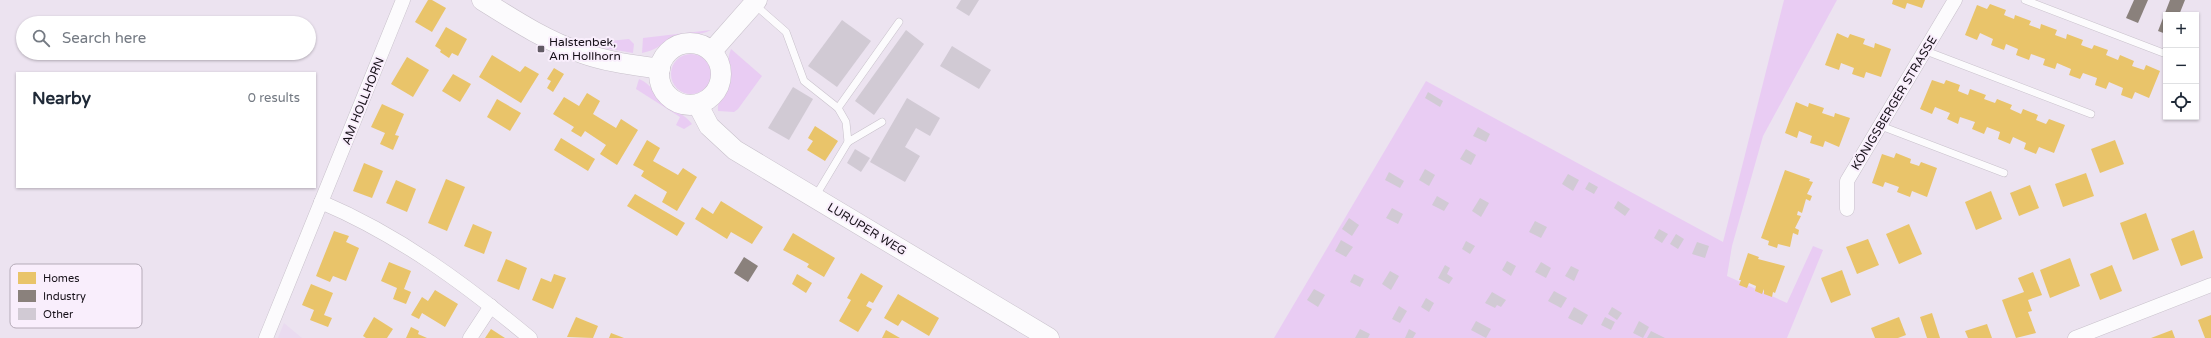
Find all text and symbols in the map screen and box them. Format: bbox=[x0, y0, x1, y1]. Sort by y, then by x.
map controls bbox=[2163, 12, 2199, 120]
button: + bbox=[2163, 12, 2199, 48]
search box bbox=[16, 16, 316, 60]
icon: search bbox=[30, 27, 52, 49]
text: Search here bbox=[62, 29, 146, 47]
street label: KÖNIGSBERGER STRASSE bbox=[1848, 33, 1940, 173]
place label: Halstenbek, Am Hollhorn bbox=[549, 35, 621, 63]
marker: Halstenbek, Am Hollhorn bbox=[536, 44, 546, 54]
button: − bbox=[2163, 48, 2199, 84]
street label: AM HOLLHORN bbox=[339, 55, 387, 147]
button: locate bbox=[2163, 84, 2199, 120]
text: Nearby bbox=[32, 88, 91, 109]
text: 0 results bbox=[248, 90, 300, 106]
street label: LURUPER WEG bbox=[825, 200, 909, 258]
legend bbox=[10, 264, 142, 328]
text: Homes bbox=[43, 272, 79, 285]
text: Industry bbox=[43, 290, 86, 303]
text: Other bbox=[43, 308, 74, 321]

